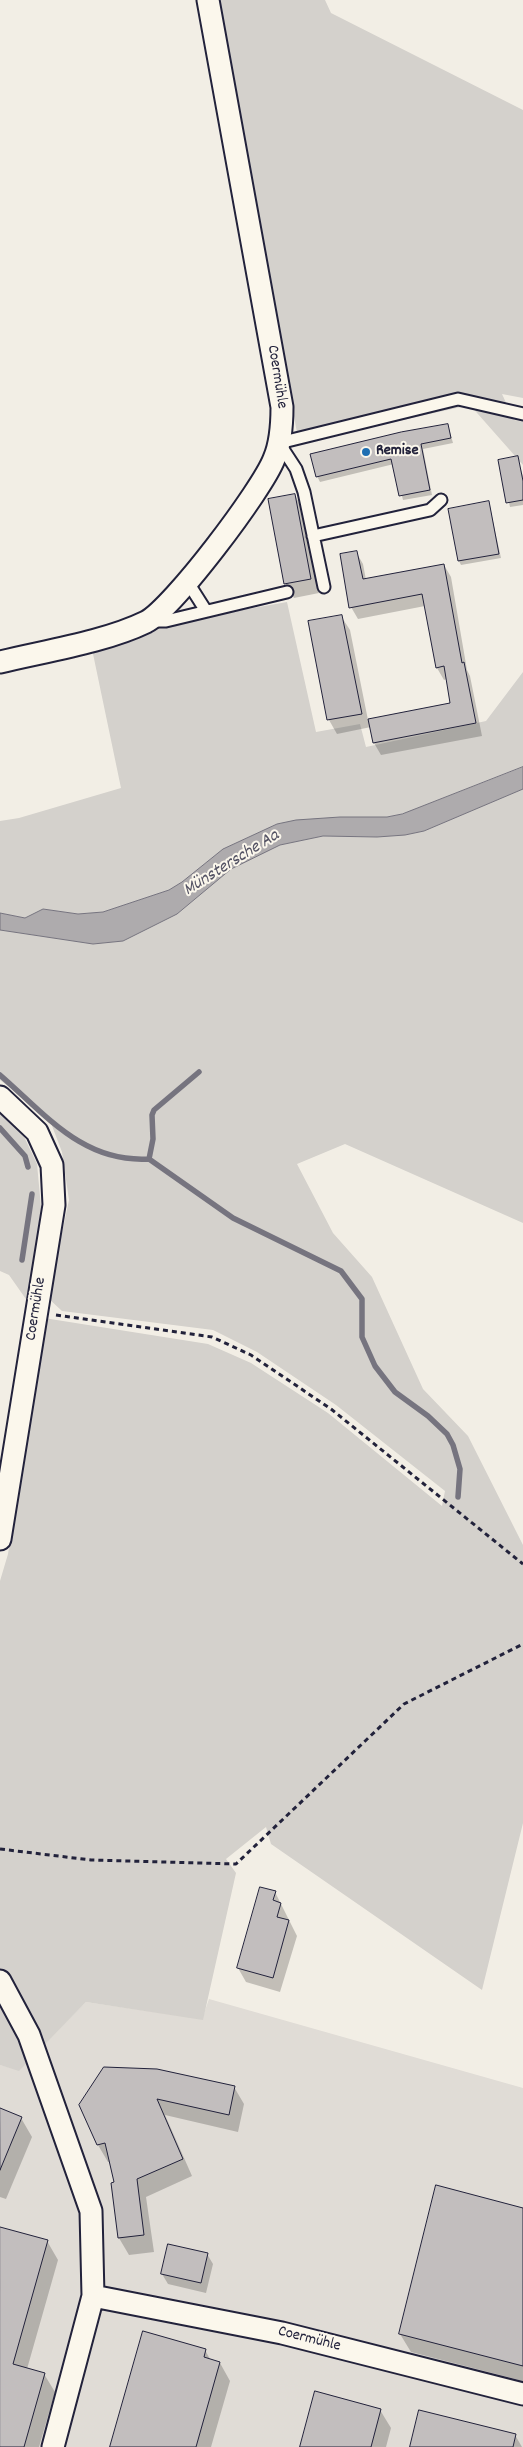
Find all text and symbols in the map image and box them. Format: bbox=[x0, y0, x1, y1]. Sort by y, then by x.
street label: Coermühle bbox=[262, 344, 290, 410]
place label: Remise bbox=[376, 442, 419, 462]
marker: Remise bbox=[360, 446, 372, 458]
water label: Münstersche Aa bbox=[180, 826, 284, 902]
street label: Coermühle bbox=[23, 1276, 51, 1342]
street label: Coermühle bbox=[276, 2323, 342, 2357]

